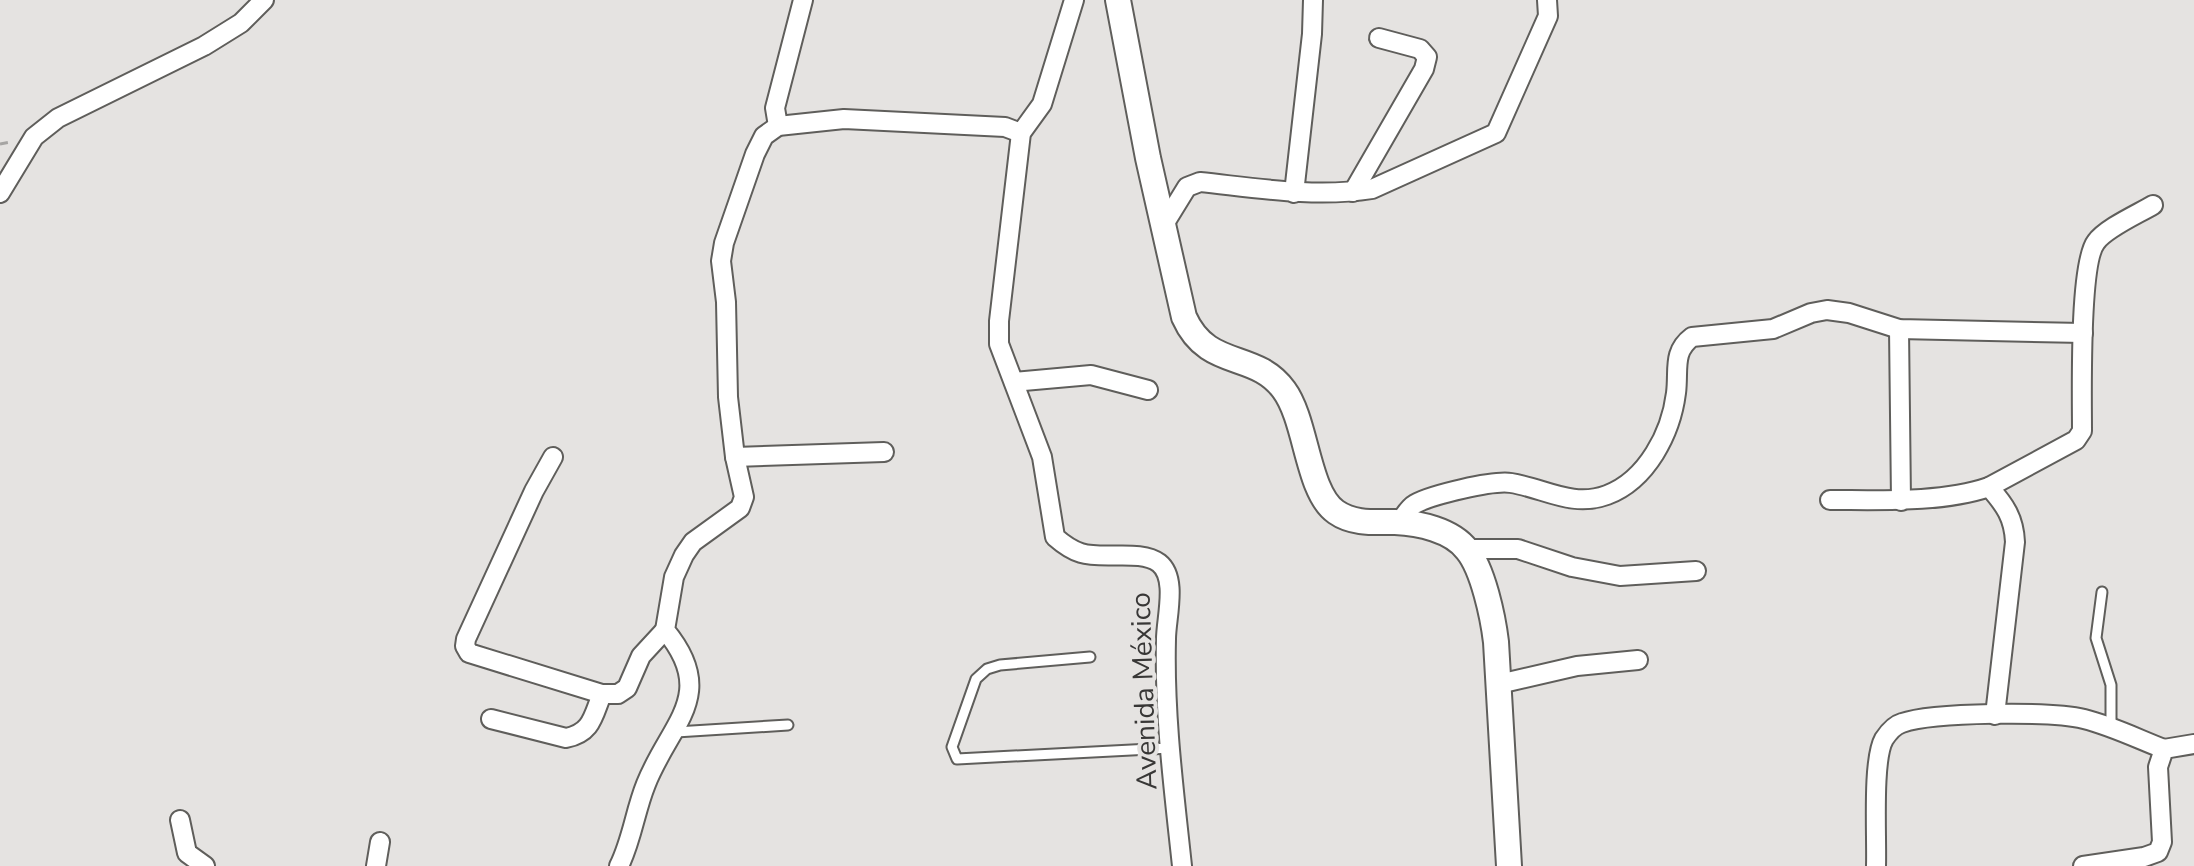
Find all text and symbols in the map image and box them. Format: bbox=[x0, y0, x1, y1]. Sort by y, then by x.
street label: Avenida México bbox=[1122, 592, 1166, 790]

